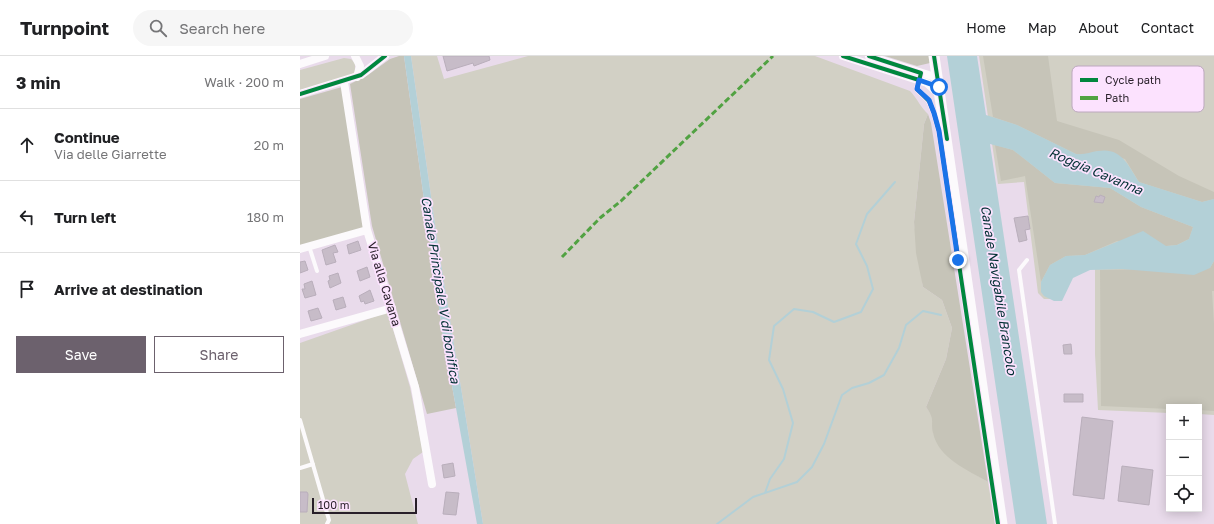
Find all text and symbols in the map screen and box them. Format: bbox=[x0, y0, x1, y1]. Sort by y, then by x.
search box bbox=[133, 10, 413, 46]
text: Turnpoint bbox=[20, 16, 109, 39]
icon: search bbox=[147, 17, 169, 39]
text: Search here bbox=[179, 19, 265, 37]
text: Home bbox=[966, 19, 1006, 36]
text: Map bbox=[1028, 19, 1056, 36]
text: About bbox=[1078, 19, 1119, 36]
text: Contact bbox=[1141, 19, 1194, 36]
legend bbox=[1072, 66, 1204, 112]
text: 3 min bbox=[16, 72, 60, 93]
text: Cycle path bbox=[1105, 73, 1161, 86]
text: Walk · 200 m bbox=[204, 74, 284, 90]
route start bbox=[930, 78, 948, 96]
text: Path bbox=[1105, 91, 1129, 104]
text: Continue bbox=[54, 128, 120, 146]
icon: ahead bbox=[16, 134, 38, 156]
text: 20 m bbox=[254, 137, 284, 153]
water label: Roggia Cavanna bbox=[1047, 144, 1146, 198]
text: Via delle Giarrette bbox=[54, 146, 167, 162]
water label: Canale Principale V di bonifica bbox=[418, 196, 464, 385]
water label: Canale Navigabile Brancolo bbox=[978, 204, 1020, 377]
icon: left bbox=[16, 206, 38, 228]
text: Turn left bbox=[54, 208, 116, 226]
text: 180 m bbox=[247, 209, 284, 225]
street label: Via alla Cavana bbox=[365, 240, 404, 328]
route end bbox=[949, 251, 967, 269]
icon: arrive bbox=[16, 278, 38, 300]
text: Arrive at destination bbox=[54, 280, 203, 298]
button: Save bbox=[16, 336, 146, 373]
button: Share bbox=[154, 336, 284, 373]
map controls bbox=[1166, 404, 1202, 512]
button: + bbox=[1166, 404, 1202, 440]
button: − bbox=[1166, 440, 1202, 476]
button: locate bbox=[1166, 476, 1202, 512]
scale bar bbox=[312, 496, 417, 515]
text: 100 m bbox=[318, 498, 349, 511]

